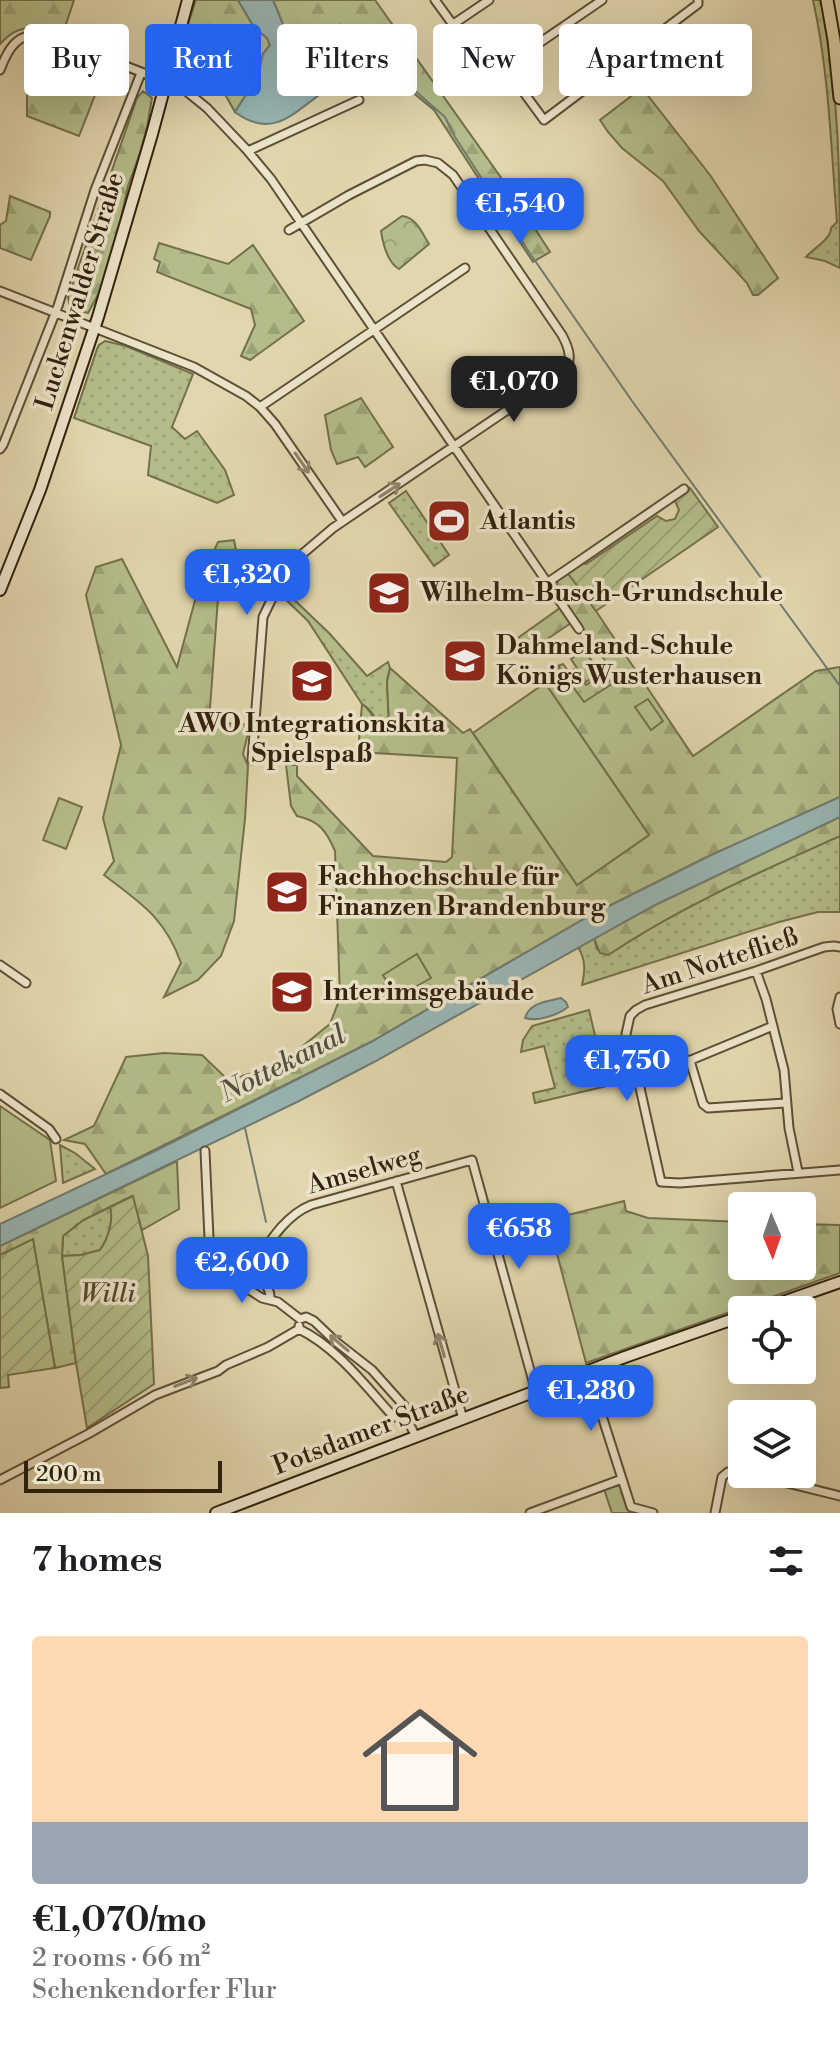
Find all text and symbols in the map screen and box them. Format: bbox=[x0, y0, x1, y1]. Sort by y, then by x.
chip: Buy bbox=[24, 24, 129, 96]
chip: Rent bbox=[145, 24, 261, 96]
chip: Filters bbox=[277, 24, 417, 96]
chip: New bbox=[433, 24, 543, 96]
chip: Apartment bbox=[559, 24, 752, 96]
street label: Luckenwalder Straße bbox=[29, 168, 131, 414]
pin: €1,540 bbox=[455, 178, 585, 246]
text: €1,540 bbox=[475, 188, 565, 220]
pin: €1,070 bbox=[449, 356, 579, 424]
text: €1,070 bbox=[469, 366, 559, 398]
one-way arrow bbox=[294, 452, 310, 474]
one-way arrow bbox=[378, 482, 401, 498]
sports icon: Atlantis bbox=[425, 497, 473, 545]
place label: Atlantis bbox=[479, 505, 576, 537]
pin: €1,320 bbox=[182, 549, 312, 617]
text: €1,320 bbox=[203, 559, 291, 591]
school or university icon: Wilhelm-Busch-Grundschule bbox=[365, 569, 413, 617]
place label: Wilhelm-Busch-Grundschule bbox=[419, 577, 783, 609]
place label: Dahmeland-Schule Königs Wusterhausen bbox=[496, 630, 762, 692]
school or university icon: Dahmeland-Schule Königs Wusterhausen bbox=[441, 637, 489, 685]
school or university icon: AWO Integrationskita Spielspaß bbox=[288, 657, 336, 705]
place label: AWO Integrationskita Spielspaß bbox=[178, 708, 446, 770]
place label: Fachhochschule für Finanzen Brandenburg bbox=[318, 861, 606, 923]
school or university icon: Fachhochschule für Finanzen Brandenburg bbox=[263, 868, 311, 916]
street label: Am Nottefließ bbox=[637, 921, 802, 1002]
school or university icon: Interimsgebäude bbox=[268, 968, 316, 1016]
place label: Interimsgebäude bbox=[323, 976, 534, 1008]
water label: Nottekanal bbox=[213, 1017, 352, 1111]
pin: €1,750 bbox=[562, 1035, 692, 1103]
text: €1,750 bbox=[583, 1045, 671, 1077]
street label: Amselweg bbox=[302, 1138, 425, 1202]
north arrow bbox=[728, 1192, 816, 1280]
map controls bbox=[728, 1192, 816, 1488]
pin: €658 bbox=[472, 1203, 566, 1271]
text: €658 bbox=[486, 1213, 552, 1245]
pin: €2,600 bbox=[177, 1237, 307, 1305]
text: €2,600 bbox=[194, 1247, 290, 1279]
park label: Willi bbox=[80, 1278, 137, 1310]
button: locate bbox=[728, 1296, 816, 1384]
one-way arrow bbox=[433, 1332, 448, 1358]
one-way arrow bbox=[328, 1335, 349, 1353]
pin: €1,280 bbox=[526, 1365, 656, 1433]
one-way arrow bbox=[173, 1374, 198, 1388]
text: €1,280 bbox=[546, 1375, 636, 1407]
street label: Potsdamer Straße bbox=[268, 1378, 474, 1482]
button: layers bbox=[728, 1400, 816, 1488]
scale bar bbox=[24, 1457, 222, 1493]
text: 200 m bbox=[36, 1461, 102, 1488]
icon: filters bbox=[764, 1539, 808, 1583]
text: 7 homes bbox=[32, 1540, 162, 1582]
icon: home bbox=[348, 1688, 492, 1832]
text: €1,070/mo bbox=[32, 1900, 207, 1942]
text: 2 rooms · 66 m² bbox=[32, 1942, 210, 1974]
text: Schenkendorfer Flur bbox=[32, 1974, 277, 2006]

